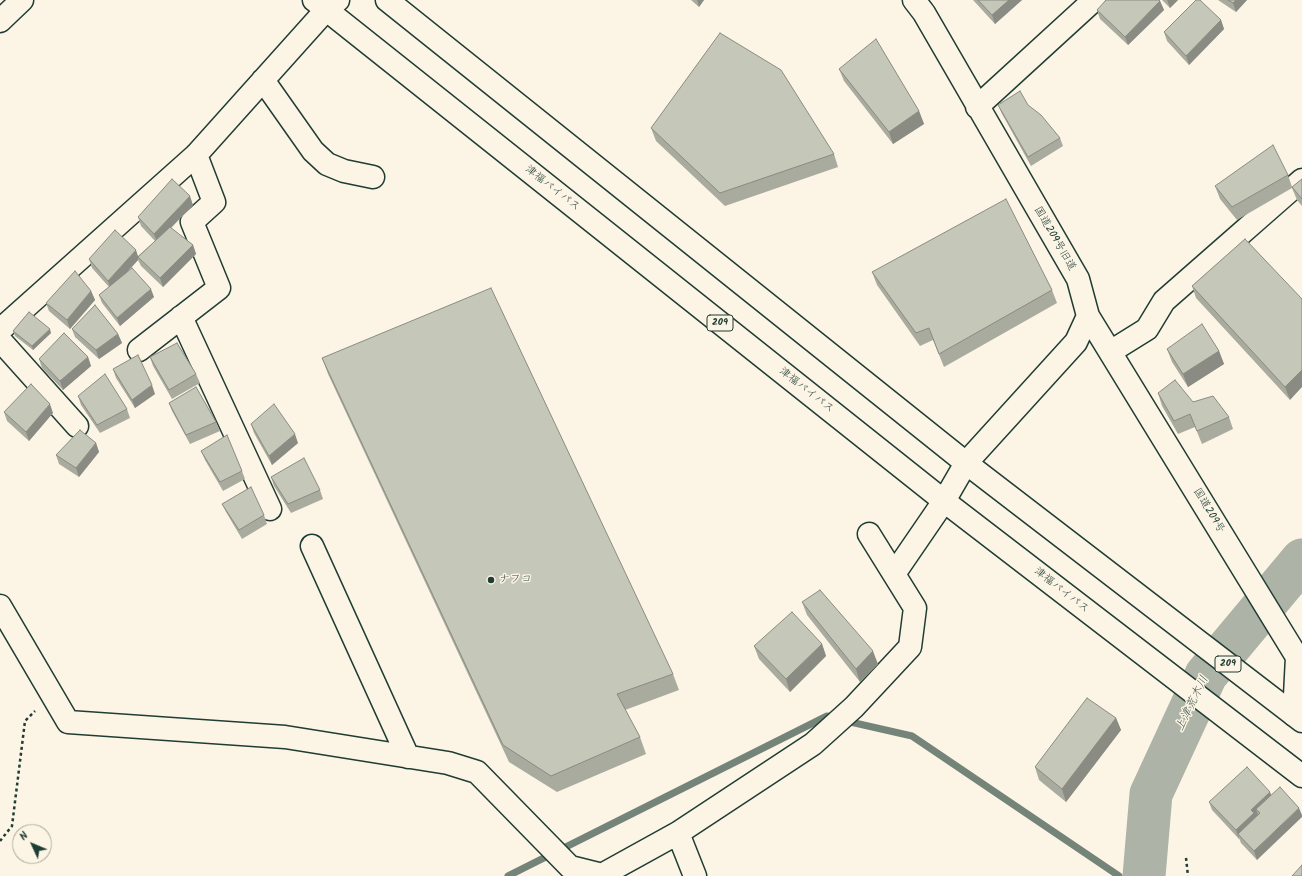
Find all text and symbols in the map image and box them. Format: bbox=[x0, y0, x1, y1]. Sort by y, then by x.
street label: 津福バイパス bbox=[522, 163, 582, 215]
street label: 国道209号旧道 bbox=[1030, 204, 1078, 274]
road number: 209 bbox=[707, 315, 733, 331]
street label: 津福バイパス bbox=[776, 365, 836, 417]
street label: 国道209号 bbox=[1189, 486, 1227, 536]
street label: 津福バイパス bbox=[1031, 565, 1091, 617]
place label: ナフコ bbox=[499, 573, 532, 587]
marker: ナフコ bbox=[486, 575, 496, 585]
road number: 209 bbox=[1215, 656, 1241, 672]
water label: 上津荒木川 bbox=[1173, 674, 1213, 734]
north arrow bbox=[12, 824, 52, 864]
text: N bbox=[15, 828, 33, 845]

